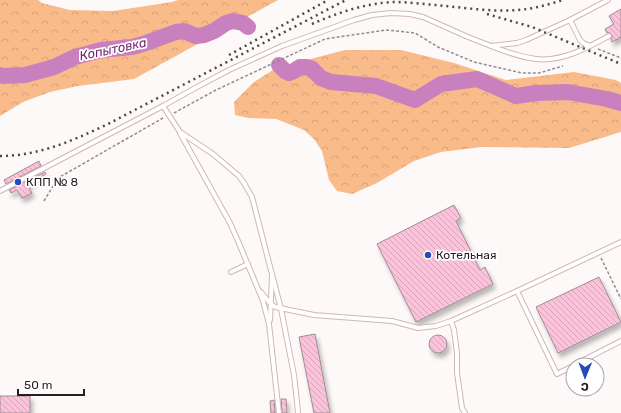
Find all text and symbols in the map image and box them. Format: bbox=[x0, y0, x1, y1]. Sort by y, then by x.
water label: Копытовка bbox=[78, 34, 148, 63]
place label: КПП № 8 bbox=[26, 175, 78, 189]
marker: КПП № 8 bbox=[13, 177, 23, 187]
place label: Котельная bbox=[436, 248, 496, 262]
marker: Котельная bbox=[423, 250, 433, 260]
north arrow bbox=[565, 357, 605, 397]
scale bar bbox=[18, 371, 84, 397]
text: 50 m bbox=[24, 378, 52, 392]
text: С bbox=[581, 380, 589, 393]

